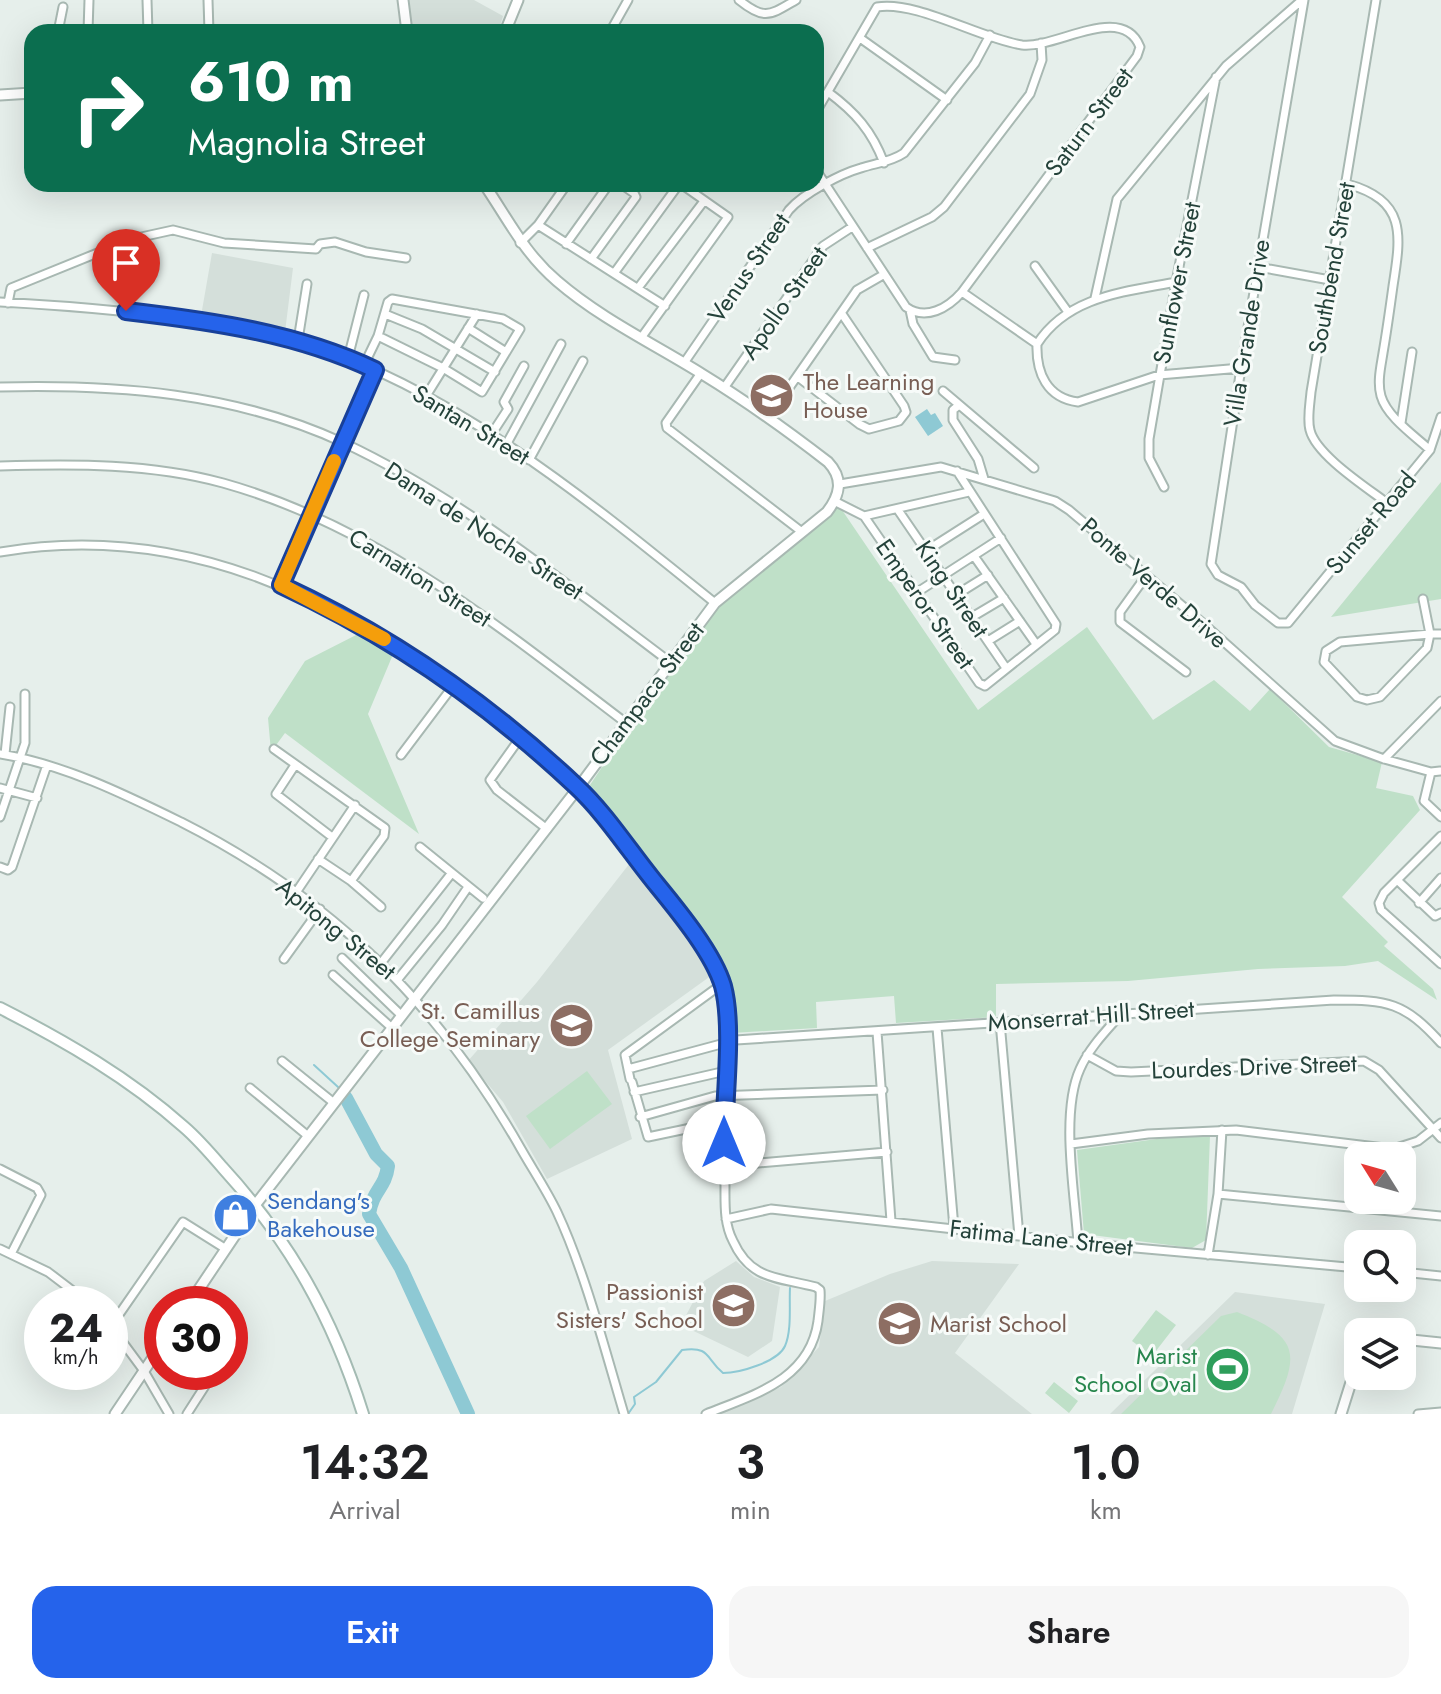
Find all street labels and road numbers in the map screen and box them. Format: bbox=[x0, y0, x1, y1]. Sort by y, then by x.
street label: Saturn Street bbox=[1036, 60, 1141, 183]
street label: Southbend Street bbox=[1299, 179, 1364, 357]
street label: Sunflower Street bbox=[1144, 199, 1209, 367]
street label: Venus Street bbox=[699, 206, 798, 330]
street label: Villa Grande Drive bbox=[1214, 237, 1279, 429]
street label: Apollo Street bbox=[732, 239, 836, 367]
street label: Santan Street bbox=[406, 376, 537, 474]
street label: Dama de Noche Street bbox=[378, 453, 591, 608]
street label: Sunset Road bbox=[1317, 464, 1424, 582]
street label: Ponte Verde Drive bbox=[1073, 509, 1235, 656]
street label: Carnation Street bbox=[342, 520, 499, 636]
street label: Emperor Street bbox=[868, 532, 983, 676]
street label: King Street bbox=[907, 533, 998, 645]
street label: Champaca Street bbox=[581, 614, 712, 773]
street label: Apitong Street bbox=[269, 869, 404, 988]
street label: Monserrat Hill Street bbox=[986, 991, 1196, 1040]
street label: Lourdes Drive Street bbox=[1151, 1045, 1357, 1088]
street label: Fatima Lane Street bbox=[948, 1210, 1135, 1265]

